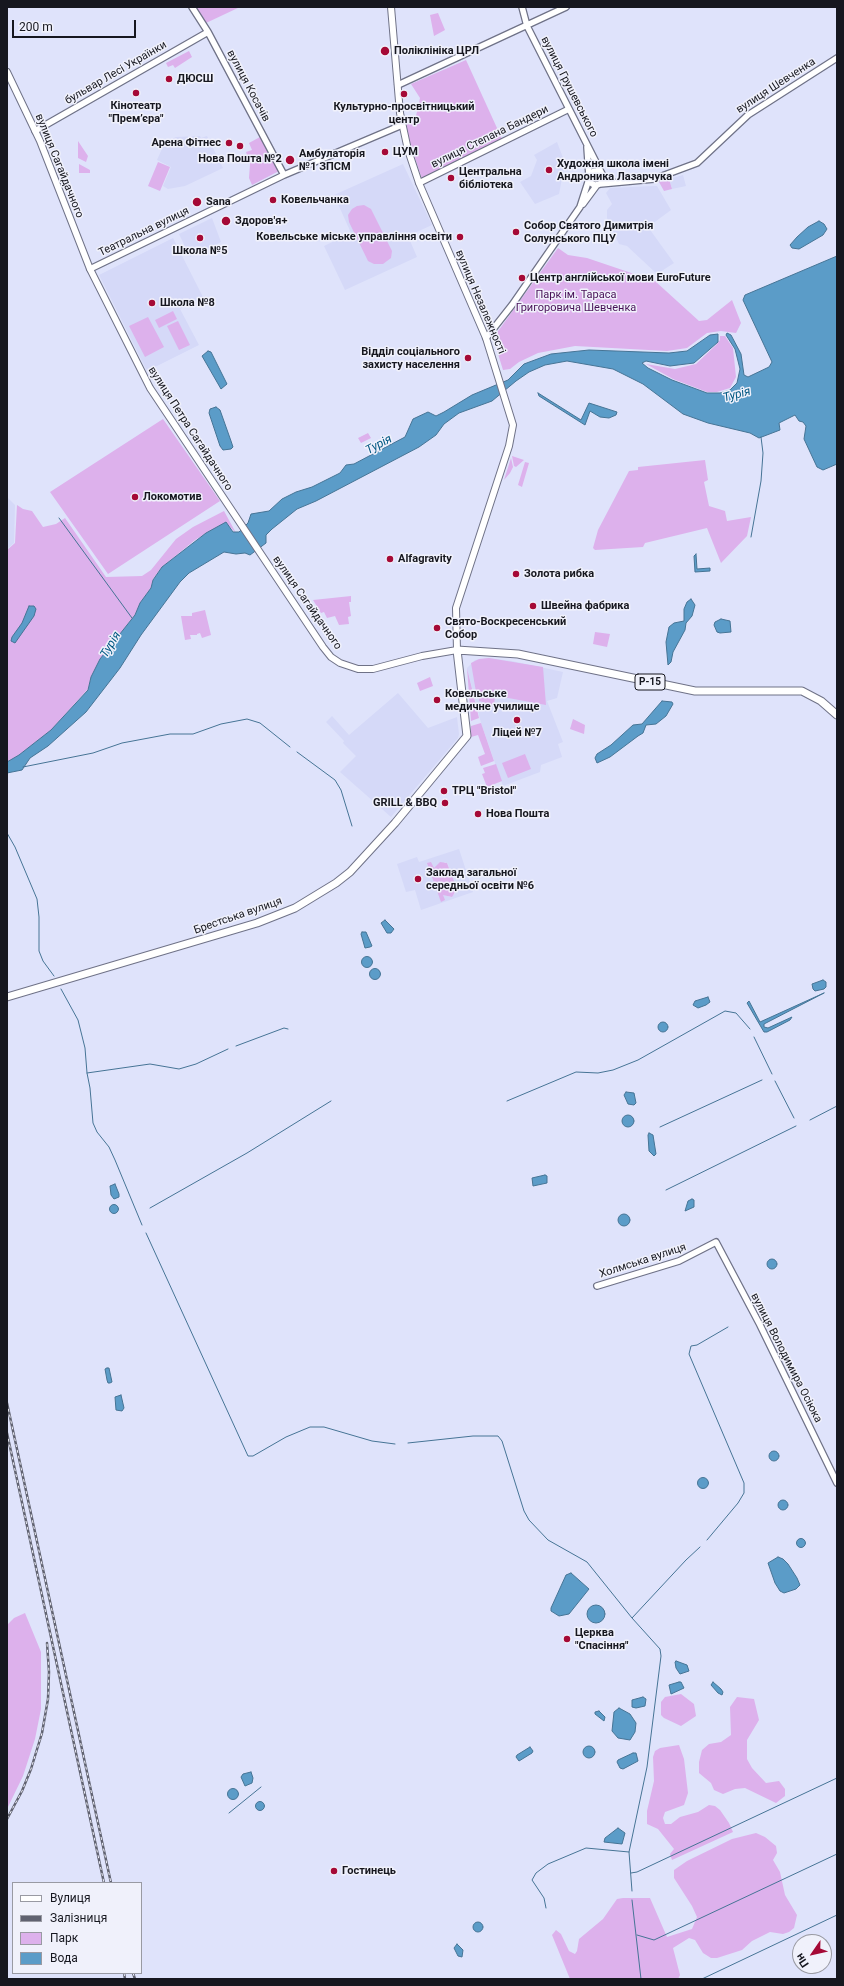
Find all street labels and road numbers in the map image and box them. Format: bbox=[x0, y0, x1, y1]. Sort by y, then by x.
street label: вулиця Грушевського bbox=[538, 34, 600, 140]
street label: бульвар Лесі Українки bbox=[63, 38, 169, 108]
street label: вулиця Косачів bbox=[224, 48, 272, 124]
street label: вулиця Шевченка bbox=[734, 55, 818, 117]
street label: вулиця Степана Бандери bbox=[429, 103, 551, 171]
street label: вулиця Сагайдачного bbox=[32, 112, 86, 220]
street label: Театральна вулиця bbox=[97, 204, 191, 260]
street label: вулиця Незалежності bbox=[452, 248, 508, 356]
street label: вулиця Петра Сагайдачного bbox=[145, 365, 235, 493]
street label: вулиця Сагайдачного bbox=[270, 554, 344, 652]
road number: Р-15 bbox=[635, 674, 665, 690]
street label: Брестська вулиця bbox=[192, 895, 284, 937]
street label: Холмська вулиця bbox=[598, 1241, 688, 1281]
street label: вулиця Володимира Осіюка bbox=[747, 1291, 825, 1425]

